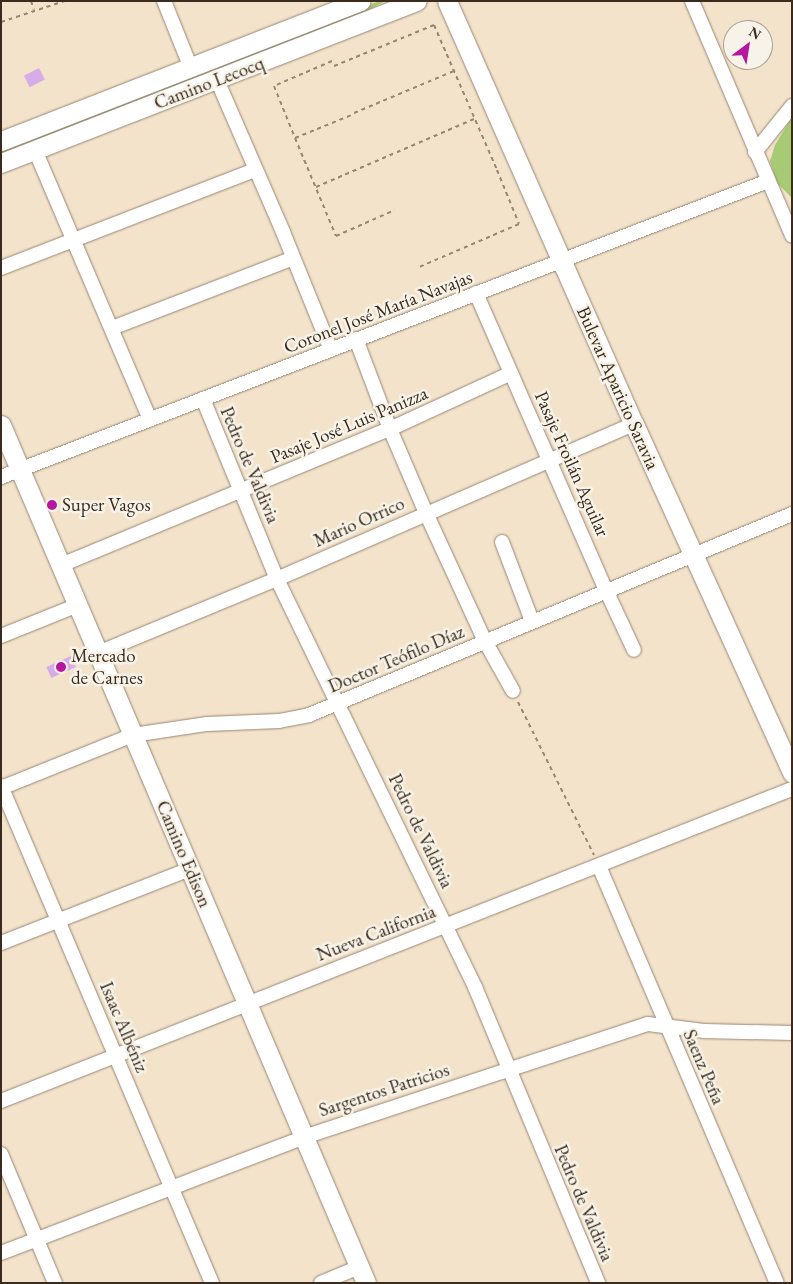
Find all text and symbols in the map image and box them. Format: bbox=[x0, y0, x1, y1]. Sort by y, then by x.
north arrow bbox=[723, 20, 773, 70]
text: N bbox=[746, 22, 765, 44]
street label: Camino Lecocq bbox=[151, 52, 267, 114]
street label: Coronel José María Navajas bbox=[281, 266, 475, 358]
street label: Bulevar Aparicio Saravia bbox=[572, 303, 664, 473]
street label: Pasaje José Luis Panizza bbox=[267, 382, 431, 468]
street label: Pasaje Froilán Aguilar bbox=[530, 388, 614, 540]
street label: Pedro de Valdivia bbox=[215, 403, 285, 527]
street label: Mario Orrico bbox=[310, 492, 408, 552]
place label: Super Vagos bbox=[62, 494, 151, 516]
marker: Super Vagos bbox=[46, 499, 58, 511]
street label: Doctor Teófilo Díaz bbox=[325, 620, 467, 698]
place label: Mercado de Carnes bbox=[71, 645, 143, 689]
marker: Mercado de Carnes bbox=[55, 661, 67, 673]
street label: Pedro de Valdivia bbox=[383, 770, 459, 892]
street label: Camino Edison bbox=[151, 797, 217, 911]
street label: Nueva California bbox=[313, 900, 439, 966]
street label: Isaac Albéniz bbox=[95, 978, 153, 1076]
street label: Saenz Peña bbox=[678, 1026, 730, 1108]
street label: Sargentos Patricios bbox=[316, 1058, 452, 1122]
street label: Pedro de Valdivia bbox=[549, 1141, 619, 1265]

